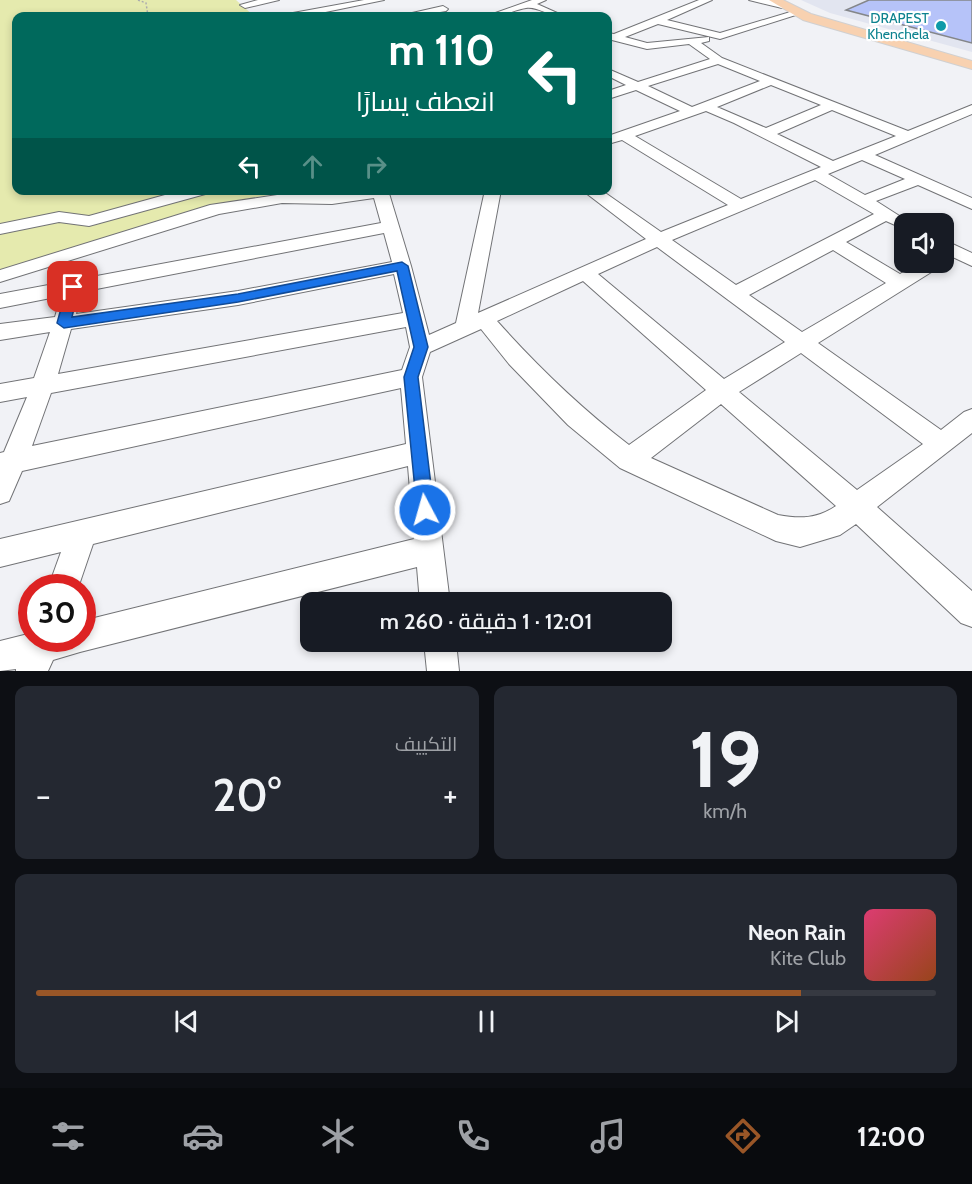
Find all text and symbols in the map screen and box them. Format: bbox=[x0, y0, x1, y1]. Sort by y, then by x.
place label: DRAPEST Khenchela bbox=[867, 9, 930, 43]
marker: DRAPEST Khenchela bbox=[934, 19, 948, 33]
text: 110 m bbox=[388, 24, 495, 76]
icon: left bbox=[516, 36, 594, 114]
text: انعطف يسارًا bbox=[356, 85, 495, 118]
icon: left bbox=[233, 150, 266, 183]
icon: ahead bbox=[296, 150, 329, 183]
icon: right bbox=[359, 150, 392, 183]
map controls bbox=[894, 213, 954, 273]
button: sound bbox=[894, 213, 954, 273]
pin bbox=[47, 261, 98, 312]
icon: arrive bbox=[56, 270, 89, 303]
position arrow bbox=[393, 478, 457, 542]
speed limit sign: 30 bbox=[18, 574, 96, 652]
text: 12:01 · 1 دقيقة · 260 m bbox=[380, 608, 592, 635]
text: 19 bbox=[689, 712, 762, 807]
text: التكييف bbox=[395, 732, 458, 756]
text: 20° bbox=[213, 768, 281, 822]
text: − bbox=[36, 775, 51, 815]
text: + bbox=[443, 775, 457, 815]
text: km/h bbox=[703, 799, 747, 823]
text: Neon Rain bbox=[748, 919, 846, 946]
text: Kite Club bbox=[770, 946, 846, 970]
icon: previous bbox=[170, 1005, 203, 1038]
icon: pause bbox=[470, 1005, 503, 1038]
icon: next bbox=[770, 1005, 803, 1038]
icon: filters bbox=[47, 1115, 89, 1157]
icon: car bbox=[182, 1115, 224, 1157]
icon: climate bbox=[317, 1115, 359, 1157]
icon: phone bbox=[452, 1115, 494, 1157]
icon: music bbox=[587, 1115, 629, 1157]
icon: directions bbox=[722, 1115, 764, 1157]
text: 12:00 bbox=[857, 1120, 925, 1153]

